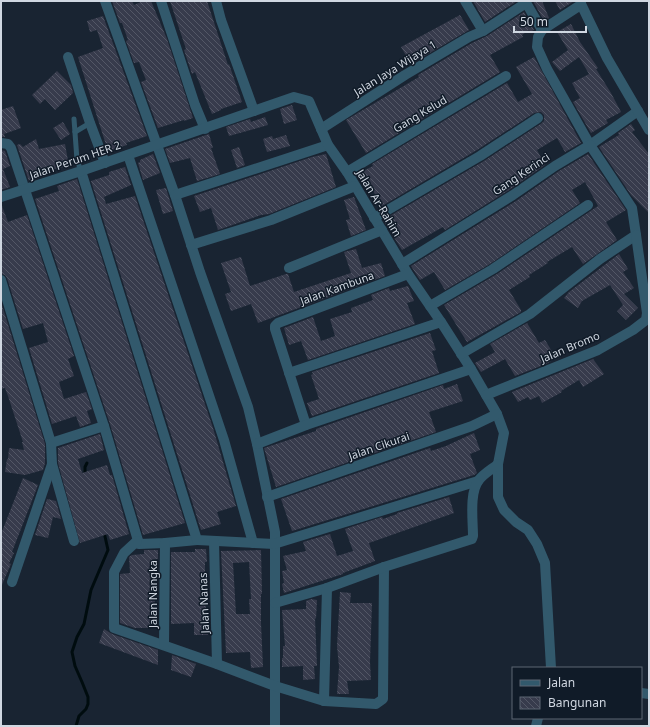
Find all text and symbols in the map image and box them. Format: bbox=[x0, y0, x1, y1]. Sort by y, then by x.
scale bar bbox=[514, 8, 586, 34]
text: 50 m bbox=[520, 13, 548, 30]
street label: Jalan Jaya Wijaya 1 bbox=[350, 36, 439, 100]
street label: Gang Kelud bbox=[390, 92, 449, 135]
street label: Jalan Perum HER 2 bbox=[26, 137, 122, 182]
street label: Gang Kerinci bbox=[489, 149, 552, 198]
street label: Jalan Ar-Rahim bbox=[353, 165, 405, 239]
street label: Jalan Kambuna bbox=[297, 267, 376, 308]
street label: Jalan Bromo bbox=[537, 327, 602, 366]
street label: Jalan Cikurai bbox=[345, 428, 411, 463]
street label: Jalan Nangka bbox=[145, 560, 160, 629]
street label: Jalan Nanas bbox=[195, 572, 212, 635]
legend bbox=[512, 667, 642, 719]
text: Jalan bbox=[547, 674, 575, 691]
text: Bangunan bbox=[548, 694, 606, 711]

